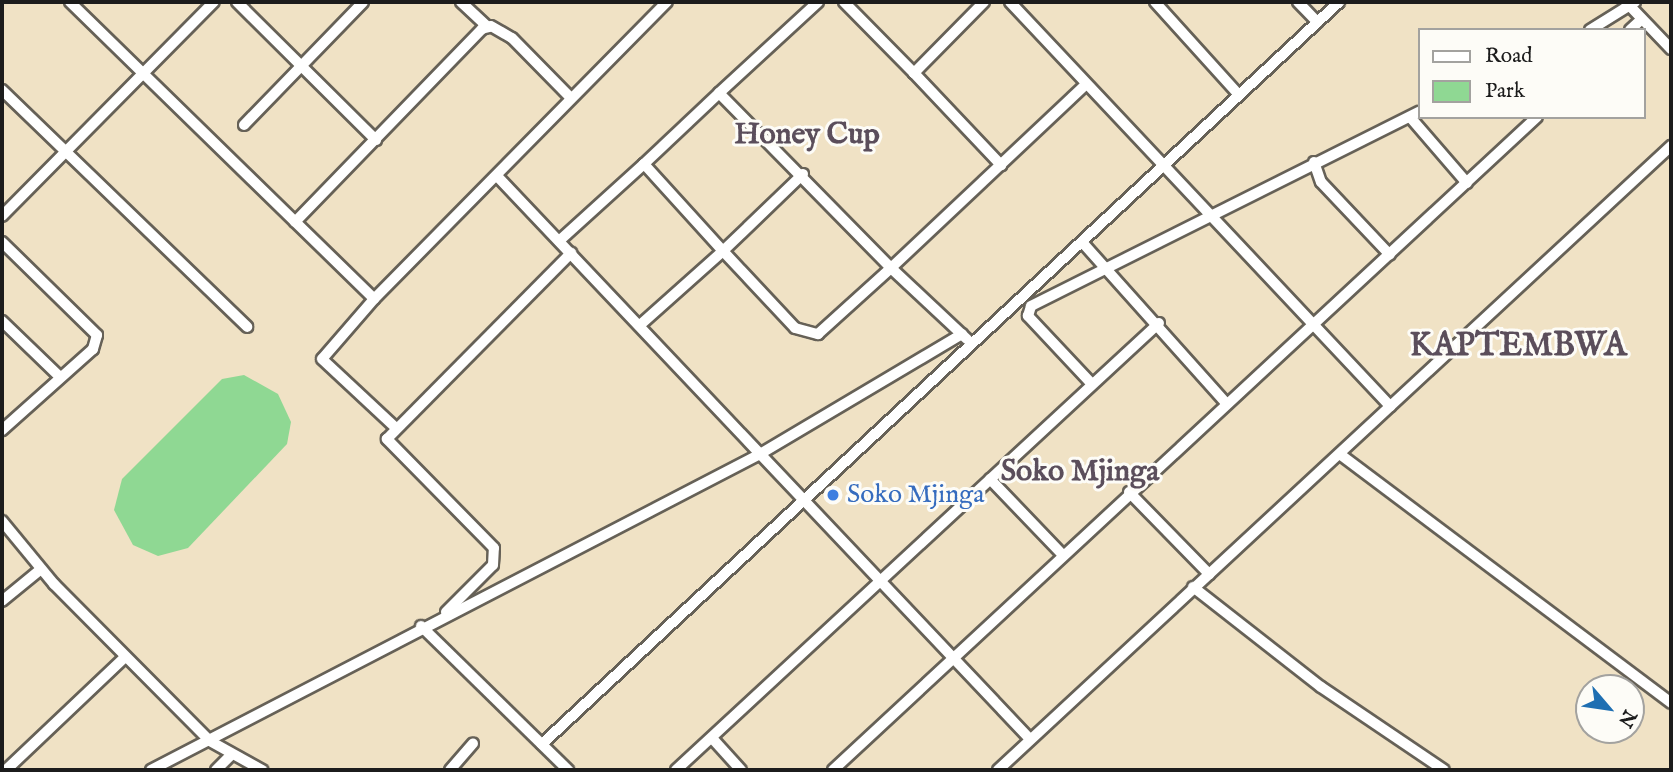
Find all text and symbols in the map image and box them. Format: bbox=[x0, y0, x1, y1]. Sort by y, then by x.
legend bbox=[1418, 28, 1645, 119]
text: Road bbox=[1485, 43, 1532, 70]
text: Park bbox=[1485, 78, 1525, 105]
district label: Honey Cup bbox=[734, 117, 880, 153]
district label: KAPTEMBWA bbox=[1409, 327, 1627, 367]
district label: Soko Mjinga bbox=[1001, 454, 1159, 490]
place label: Soko Mjinga bbox=[847, 479, 984, 511]
marker: Soko Mjinga bbox=[825, 487, 841, 503]
north arrow bbox=[1575, 674, 1645, 744]
text: N bbox=[1612, 705, 1641, 731]

